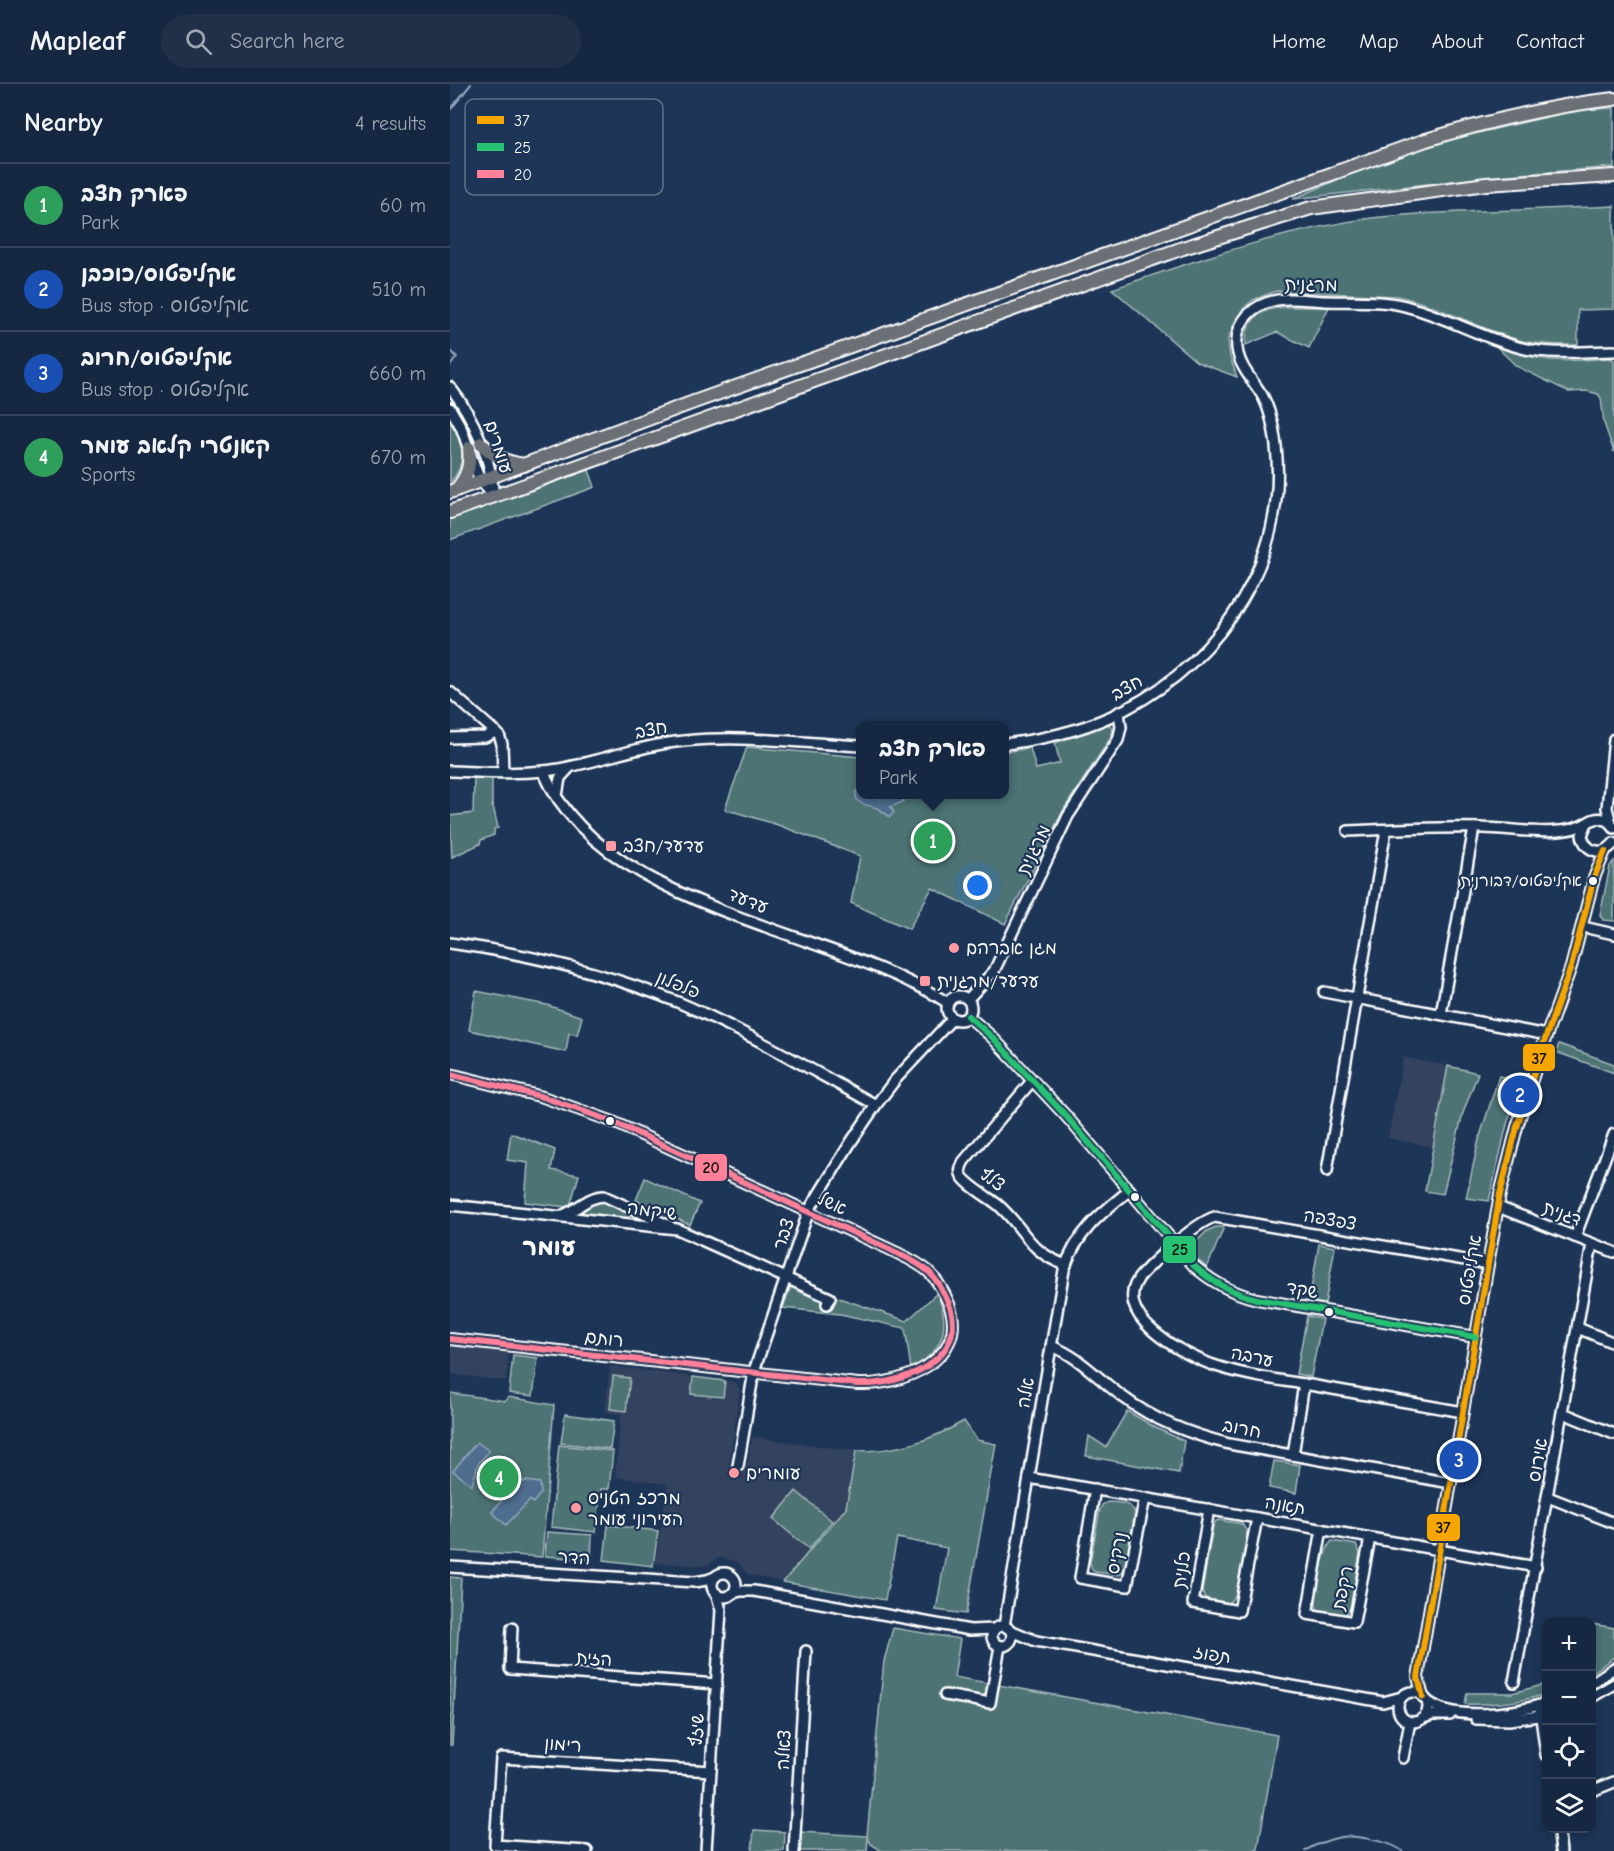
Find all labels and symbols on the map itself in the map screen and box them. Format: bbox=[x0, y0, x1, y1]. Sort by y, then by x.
legend bbox=[465, 99, 663, 195]
text: 37 bbox=[514, 112, 530, 130]
text: 25 bbox=[514, 139, 531, 157]
text: 20 bbox=[514, 166, 532, 184]
street label: מרגנית bbox=[1284, 274, 1338, 296]
street label: עומרים bbox=[480, 418, 516, 476]
street label: חצב bbox=[1108, 671, 1146, 705]
street label: חצב bbox=[633, 717, 669, 743]
pin: 1 bbox=[914, 818, 952, 864]
street label: מרגנית bbox=[1013, 821, 1055, 879]
place label: עדעד/חצב bbox=[623, 836, 704, 857]
marker: עדעד/חצב bbox=[604, 839, 618, 853]
your location bbox=[963, 871, 992, 900]
place label: אקליפטוס/דבורנית bbox=[1460, 872, 1582, 891]
marker: אקליפטוס/דבורנית bbox=[1587, 875, 1599, 887]
street label: עדעד bbox=[725, 884, 771, 918]
place label: מגן אברהם bbox=[966, 938, 1057, 959]
marker: מגן אברהם bbox=[947, 941, 961, 955]
street label: פלפלון bbox=[653, 967, 703, 1003]
place label: עדעד/מרגנית bbox=[937, 971, 1039, 992]
marker: עדעד/מרגנית bbox=[918, 974, 932, 988]
line badge: 37 bbox=[1522, 1043, 1556, 1072]
text: 37 bbox=[1531, 1050, 1547, 1068]
pin: 2 bbox=[1500, 1072, 1540, 1118]
unlabelled marker bbox=[604, 1115, 616, 1127]
line badge: 20 bbox=[694, 1153, 728, 1182]
text: 20 bbox=[702, 1159, 720, 1177]
street label: צלף bbox=[975, 1164, 1009, 1196]
street label: אשל bbox=[814, 1188, 850, 1220]
unlabelled marker bbox=[1129, 1191, 1141, 1203]
street label: שיקמה bbox=[626, 1197, 679, 1225]
street label: דגנית bbox=[1540, 1197, 1584, 1231]
street label: צפצפה bbox=[1302, 1205, 1358, 1235]
street label: צבר bbox=[769, 1216, 799, 1252]
district label: עומר bbox=[523, 1233, 576, 1261]
street label: אקליפטוס bbox=[1453, 1233, 1487, 1307]
line badge: 25 bbox=[1162, 1235, 1197, 1264]
text: 25 bbox=[1172, 1241, 1188, 1259]
street label: שקד bbox=[1285, 1277, 1319, 1303]
unlabelled marker bbox=[1323, 1306, 1335, 1318]
street label: רותם bbox=[584, 1327, 624, 1351]
street label: ערבה bbox=[1229, 1342, 1275, 1372]
street label: אלה bbox=[1013, 1376, 1039, 1410]
street label: חרוב bbox=[1221, 1415, 1263, 1443]
street label: אירוס bbox=[1524, 1436, 1552, 1484]
pin: 3 bbox=[1440, 1438, 1478, 1482]
pin: 4 bbox=[479, 1456, 518, 1500]
place label: עומרים bbox=[746, 1463, 800, 1484]
marker: עומרים bbox=[727, 1466, 741, 1480]
place label: מרכז הטניס העירוני עומר bbox=[588, 1488, 683, 1530]
street label: תאנה bbox=[1263, 1492, 1307, 1520]
marker: מרכז הטניס העירוני עומר bbox=[569, 1501, 583, 1515]
line badge: 37 bbox=[1426, 1513, 1461, 1542]
text: 37 bbox=[1435, 1519, 1451, 1537]
street label: נרקיס bbox=[1103, 1530, 1131, 1576]
street label: הדר bbox=[557, 1547, 591, 1569]
street label: כלנית bbox=[1169, 1550, 1195, 1590]
street label: רקפת bbox=[1328, 1564, 1358, 1613]
street label: תפוז bbox=[1192, 1641, 1232, 1669]
street label: הזית bbox=[574, 1647, 613, 1671]
street label: שיזף bbox=[685, 1713, 709, 1747]
street label: צאלה bbox=[772, 1729, 796, 1771]
street label: רימון bbox=[544, 1733, 582, 1757]

